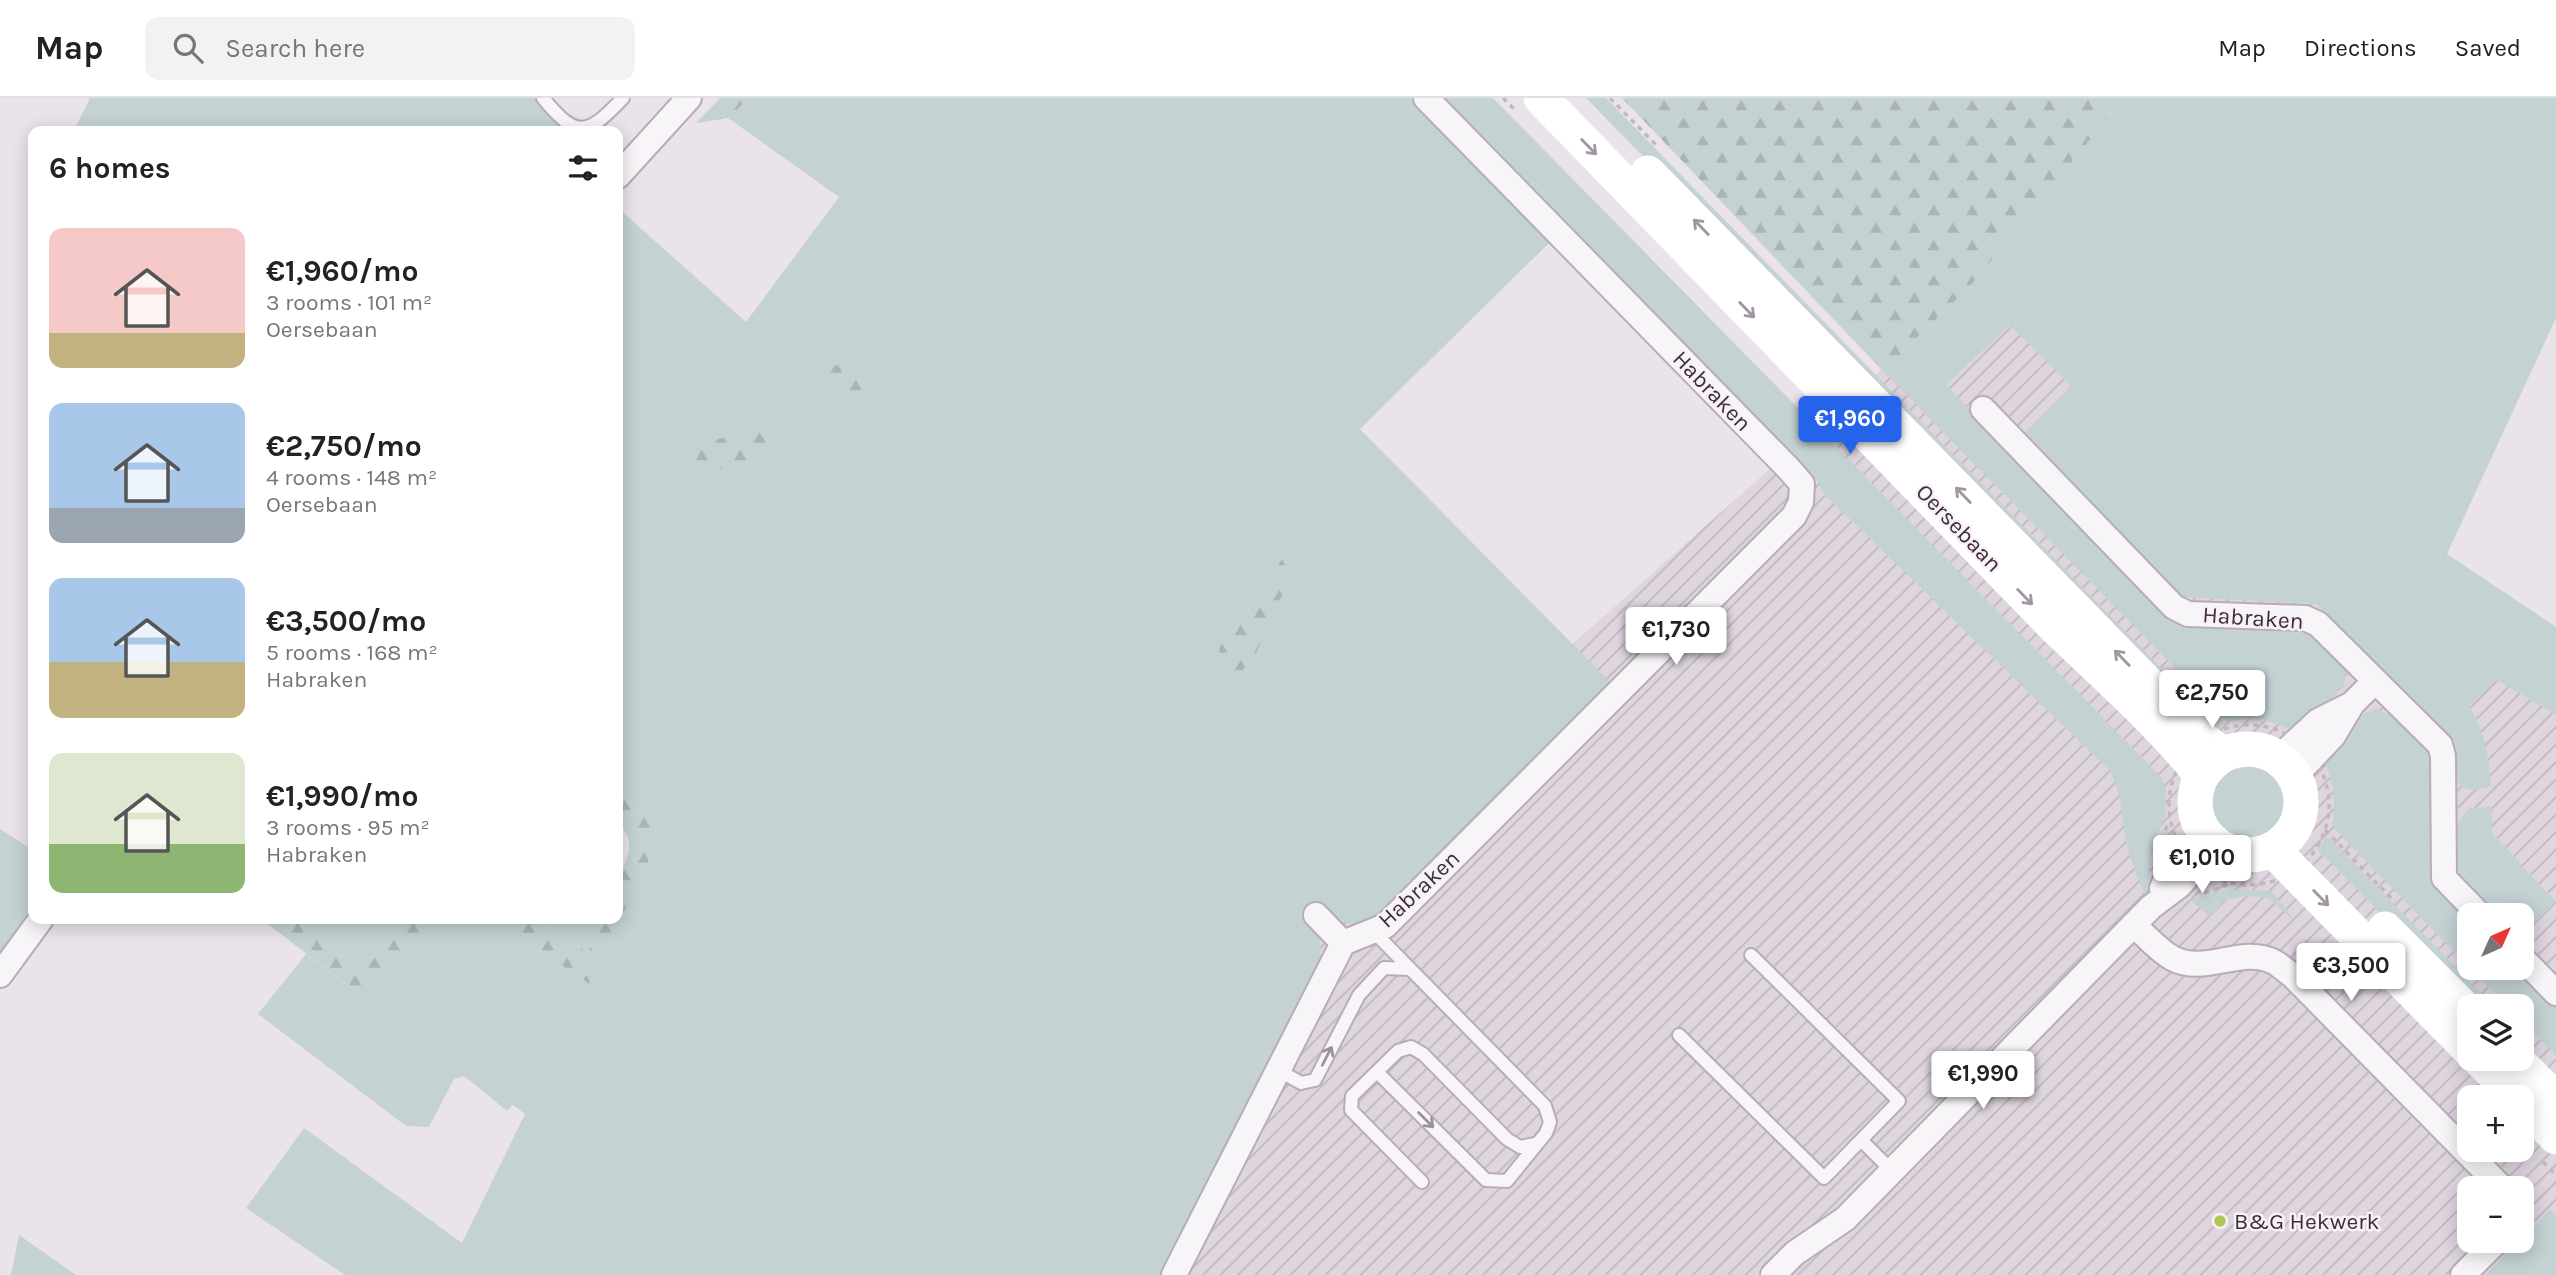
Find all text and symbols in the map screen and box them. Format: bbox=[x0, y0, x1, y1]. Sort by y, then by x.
search box bbox=[145, 17, 635, 80]
text: Map bbox=[35, 29, 103, 67]
icon: search bbox=[169, 29, 207, 67]
text: Search here bbox=[225, 33, 365, 64]
text: Map bbox=[2218, 34, 2266, 62]
text: Directions bbox=[2304, 34, 2417, 62]
text: Saved bbox=[2455, 34, 2521, 62]
one-way arrow bbox=[1580, 138, 1597, 155]
icon: filters bbox=[564, 149, 602, 187]
text: 6 homes bbox=[49, 150, 171, 186]
one-way arrow bbox=[1692, 219, 1709, 236]
text: €1,960/mo bbox=[266, 253, 418, 289]
icon: home bbox=[105, 256, 189, 340]
text: 3 rooms · 101 m² bbox=[266, 289, 432, 316]
one-way arrow bbox=[1739, 301, 1756, 318]
text: Oersebaan bbox=[266, 316, 378, 343]
street label: Habraken bbox=[1667, 345, 1757, 437]
pin: €1,960 bbox=[1793, 396, 1907, 456]
text: €1,960 bbox=[1814, 405, 1886, 432]
text: €2,750/mo bbox=[266, 428, 422, 464]
icon: home bbox=[105, 431, 189, 515]
text: 4 rooms · 148 m² bbox=[266, 464, 437, 491]
street label: Oersebaan bbox=[1910, 478, 2008, 578]
one-way arrow bbox=[1954, 487, 1971, 504]
text: Oersebaan bbox=[266, 491, 378, 518]
one-way arrow bbox=[2016, 588, 2033, 605]
street label: Habraken bbox=[2202, 601, 2304, 635]
text: €3,500/mo bbox=[266, 603, 426, 639]
icon: home bbox=[105, 606, 189, 690]
pin: €1,730 bbox=[1619, 608, 1733, 667]
text: €1,730 bbox=[1642, 616, 1710, 643]
text: 5 rooms · 168 m² bbox=[266, 639, 438, 666]
one-way arrow bbox=[2113, 649, 2130, 666]
text: Habraken bbox=[266, 666, 367, 693]
pin: €2,750 bbox=[2155, 670, 2269, 730]
text: €2,750 bbox=[2175, 679, 2249, 706]
text: €1,990/mo bbox=[266, 778, 418, 814]
icon: home bbox=[105, 781, 189, 865]
text: 3 rooms · 95 m² bbox=[266, 814, 430, 841]
pin: €1,010 bbox=[2145, 836, 2259, 895]
text: Habraken bbox=[266, 841, 367, 868]
text: €1,010 bbox=[2169, 844, 2235, 871]
street label: Habraken bbox=[1373, 845, 1465, 933]
one-way arrow bbox=[2313, 889, 2330, 906]
north arrow bbox=[2457, 903, 2534, 980]
map controls bbox=[2457, 903, 2534, 1253]
pin: €3,500 bbox=[2294, 944, 2408, 1003]
text: €3,500 bbox=[2312, 952, 2390, 979]
button: layers bbox=[2457, 994, 2534, 1071]
one-way arrow bbox=[1321, 1046, 1335, 1066]
pin: €1,990 bbox=[1926, 1052, 2040, 1111]
text: €1,990 bbox=[1947, 1060, 2019, 1087]
button: + bbox=[2457, 1085, 2534, 1162]
one-way arrow bbox=[1417, 1111, 1434, 1128]
button: − bbox=[2457, 1176, 2534, 1253]
place label: B&G Hekwerk bbox=[2234, 1208, 2380, 1235]
marker: B&G Hekwerk bbox=[2212, 1213, 2228, 1229]

